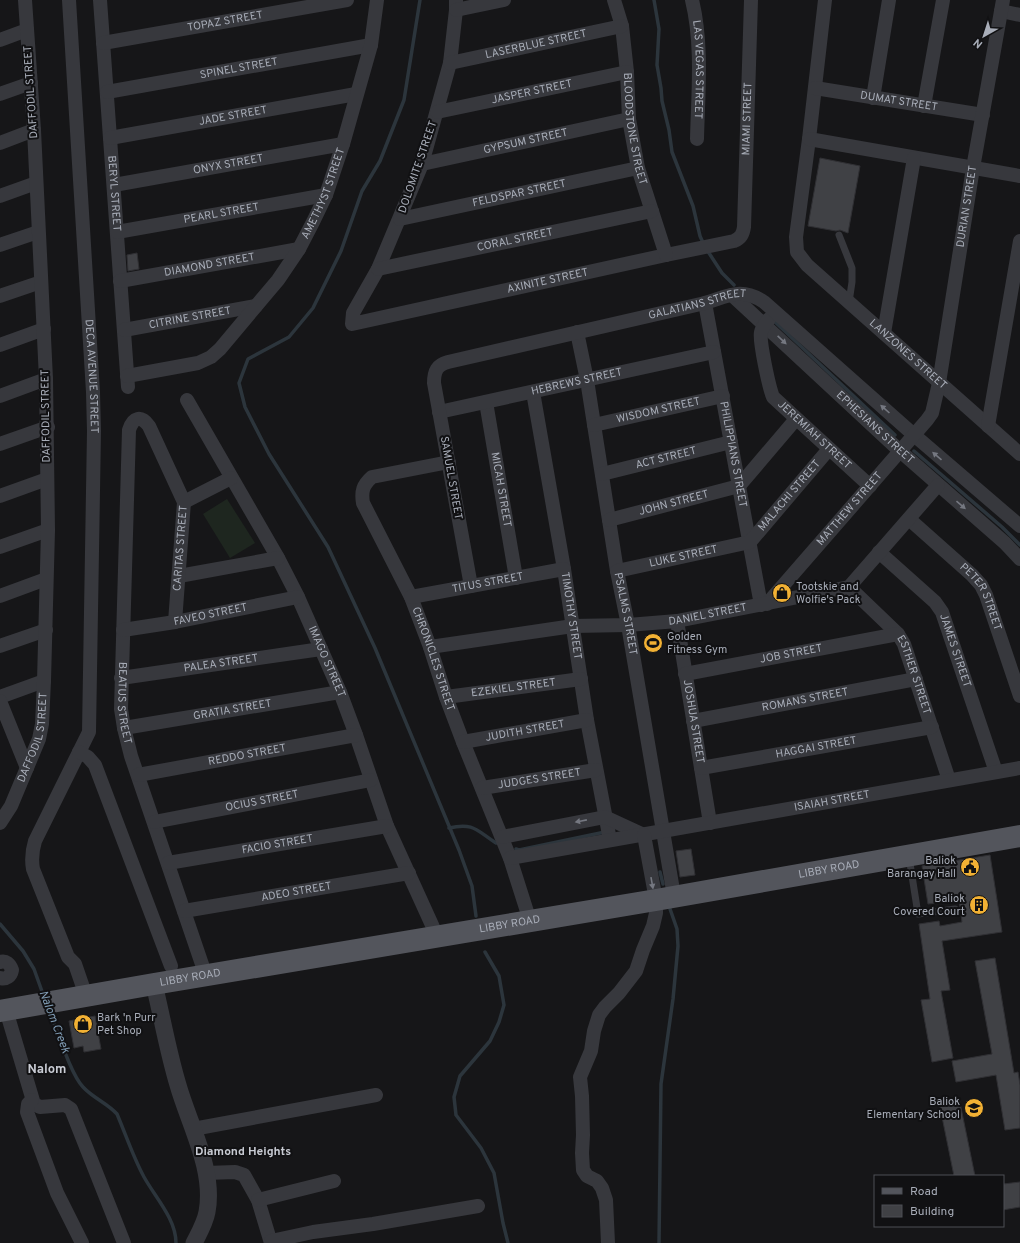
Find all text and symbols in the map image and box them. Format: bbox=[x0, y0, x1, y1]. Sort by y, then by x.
street label: TOPAZ STREET bbox=[186, 8, 264, 35]
north arrow bbox=[964, 16, 1004, 56]
street label: LAS VEGAS STREET bbox=[689, 19, 706, 119]
street label: LASERBLUE STREET bbox=[484, 27, 588, 62]
text: N bbox=[971, 35, 986, 51]
street label: DAFFODIL STREET bbox=[21, 45, 41, 139]
street label: SPINEL STREET bbox=[199, 55, 279, 82]
street label: BLOODSTONE STREET bbox=[620, 72, 650, 187]
street label: JASPER STREET bbox=[490, 77, 574, 107]
street label: MIAMI STREET bbox=[739, 82, 755, 156]
street label: DUMAT STREET bbox=[859, 88, 939, 115]
street label: JADE STREET bbox=[198, 103, 268, 129]
street label: DOLOMITE STREET bbox=[396, 119, 440, 215]
street label: GYPSUM STREET bbox=[482, 126, 569, 157]
street label: AMETHYST STREET bbox=[298, 146, 348, 242]
street label: ONYX STREET bbox=[192, 151, 264, 178]
street label: BERYL STREET bbox=[104, 155, 124, 232]
street label: DURIAN STREET bbox=[954, 165, 980, 248]
street label: FELDSPAR STREET bbox=[471, 177, 567, 210]
street label: PEARL STREET bbox=[183, 200, 260, 227]
street label: CORAL STREET bbox=[476, 225, 554, 255]
street label: DIAMOND STREET bbox=[163, 250, 256, 280]
street label: AXINITE STREET bbox=[506, 265, 590, 297]
street label: GALATIANS STREET bbox=[647, 287, 747, 323]
street label: CITRINE STREET bbox=[148, 304, 232, 332]
street label: LANZONES STREET bbox=[866, 316, 950, 393]
street label: DECA AVENUE STREET bbox=[82, 319, 101, 433]
one-way arrow bbox=[776, 336, 787, 345]
street label: HEBREWS STREET bbox=[530, 365, 624, 399]
street label: DAFFODIL STREET bbox=[38, 369, 54, 463]
street label: EPHESIANS STREET bbox=[833, 388, 917, 467]
street label: WISDOM STREET bbox=[615, 394, 702, 427]
street label: JEREMIAH STREET bbox=[775, 398, 854, 472]
street label: PHILIPPIANS STREET bbox=[716, 400, 750, 509]
one-way arrow bbox=[879, 405, 890, 414]
street label: SAMUEL STREET bbox=[437, 435, 465, 521]
street label: ACT STREET bbox=[634, 444, 698, 472]
street label: MICAH STREET bbox=[488, 451, 514, 528]
one-way arrow bbox=[932, 451, 943, 460]
street label: MALACHI STREET bbox=[755, 457, 824, 534]
street label: MATTHEW STREET bbox=[814, 469, 886, 549]
street label: JOHN STREET bbox=[637, 487, 710, 519]
one-way arrow bbox=[956, 500, 966, 509]
street label: CARITAS STREET bbox=[170, 505, 191, 592]
street label: LUKE STREET bbox=[648, 542, 719, 571]
street label: PETER STREET bbox=[957, 560, 1004, 632]
street label: TITUS STREET bbox=[451, 570, 525, 596]
street label: TIMOTHY STREET bbox=[558, 571, 585, 661]
street label: PSALMS STREET bbox=[610, 571, 640, 656]
place label: Tootskie and Wolfie's Pack bbox=[796, 580, 861, 607]
shop icon: Tootskie and Wolfie's Pack bbox=[771, 582, 793, 604]
street label: FAVEO STREET bbox=[173, 600, 249, 629]
street label: DANIEL STREET bbox=[668, 600, 748, 629]
street label: CHRONICLES STREET bbox=[408, 605, 458, 713]
street label: JAMES STREET bbox=[936, 612, 974, 689]
street label: IMAGO STREET bbox=[305, 624, 348, 699]
place label: Golden Fitness Gym bbox=[667, 630, 727, 657]
sports icon: Golden Fitness Gym bbox=[642, 632, 664, 654]
street label: ESTHER STREET bbox=[893, 633, 934, 716]
street label: JOB STREET bbox=[759, 641, 824, 667]
street label: PALEA STREET bbox=[183, 651, 259, 676]
street label: BEATUS STREET bbox=[114, 662, 135, 746]
street label: EZEKIEL STREET bbox=[470, 675, 557, 701]
street label: JOSHUA STREET bbox=[680, 679, 707, 765]
street label: ROMANS STREET bbox=[761, 685, 849, 715]
street label: DAFFODIL STREET bbox=[15, 692, 50, 785]
street label: GRATIA STREET bbox=[192, 696, 273, 723]
street label: JUDITH STREET bbox=[484, 717, 566, 745]
street label: HAGGAI STREET bbox=[775, 733, 858, 762]
street label: REDDO STREET bbox=[207, 741, 287, 769]
street label: JUDGES STREET bbox=[497, 765, 582, 792]
street label: OCIUS STREET bbox=[224, 787, 300, 815]
street label: ISAIAH STREET bbox=[793, 788, 871, 815]
one-way arrow bbox=[575, 819, 587, 825]
street label: FACIO STREET bbox=[241, 832, 314, 857]
place label: Baliok Barangay Hall bbox=[887, 854, 956, 881]
public building icon: Baliok Barangay Hall bbox=[959, 856, 981, 878]
street label: LIBBY ROAD bbox=[797, 857, 861, 882]
one-way arrow bbox=[650, 877, 656, 889]
street label: ADEO STREET bbox=[260, 879, 333, 905]
place label: Baliok Covered Court bbox=[893, 892, 965, 919]
building icon: Baliok Covered Court bbox=[968, 894, 990, 916]
street label: LIBBY ROAD bbox=[478, 912, 541, 936]
street label: LIBBY ROAD bbox=[159, 966, 222, 990]
water label: Nalom Creek bbox=[35, 988, 74, 1057]
place label: Bark 'n Purr Pet Shop bbox=[97, 1011, 156, 1038]
shop icon: Bark 'n Purr Pet Shop bbox=[72, 1013, 94, 1035]
district label: Nalom bbox=[27, 1062, 67, 1078]
place label: Baliok Elementary School bbox=[867, 1095, 960, 1122]
school or university icon: Baliok Elementary School bbox=[963, 1097, 985, 1119]
district label: Diamond Heights bbox=[195, 1144, 291, 1160]
legend bbox=[874, 1175, 1004, 1227]
text: Road bbox=[910, 1184, 938, 1200]
text: Building bbox=[910, 1204, 954, 1220]

